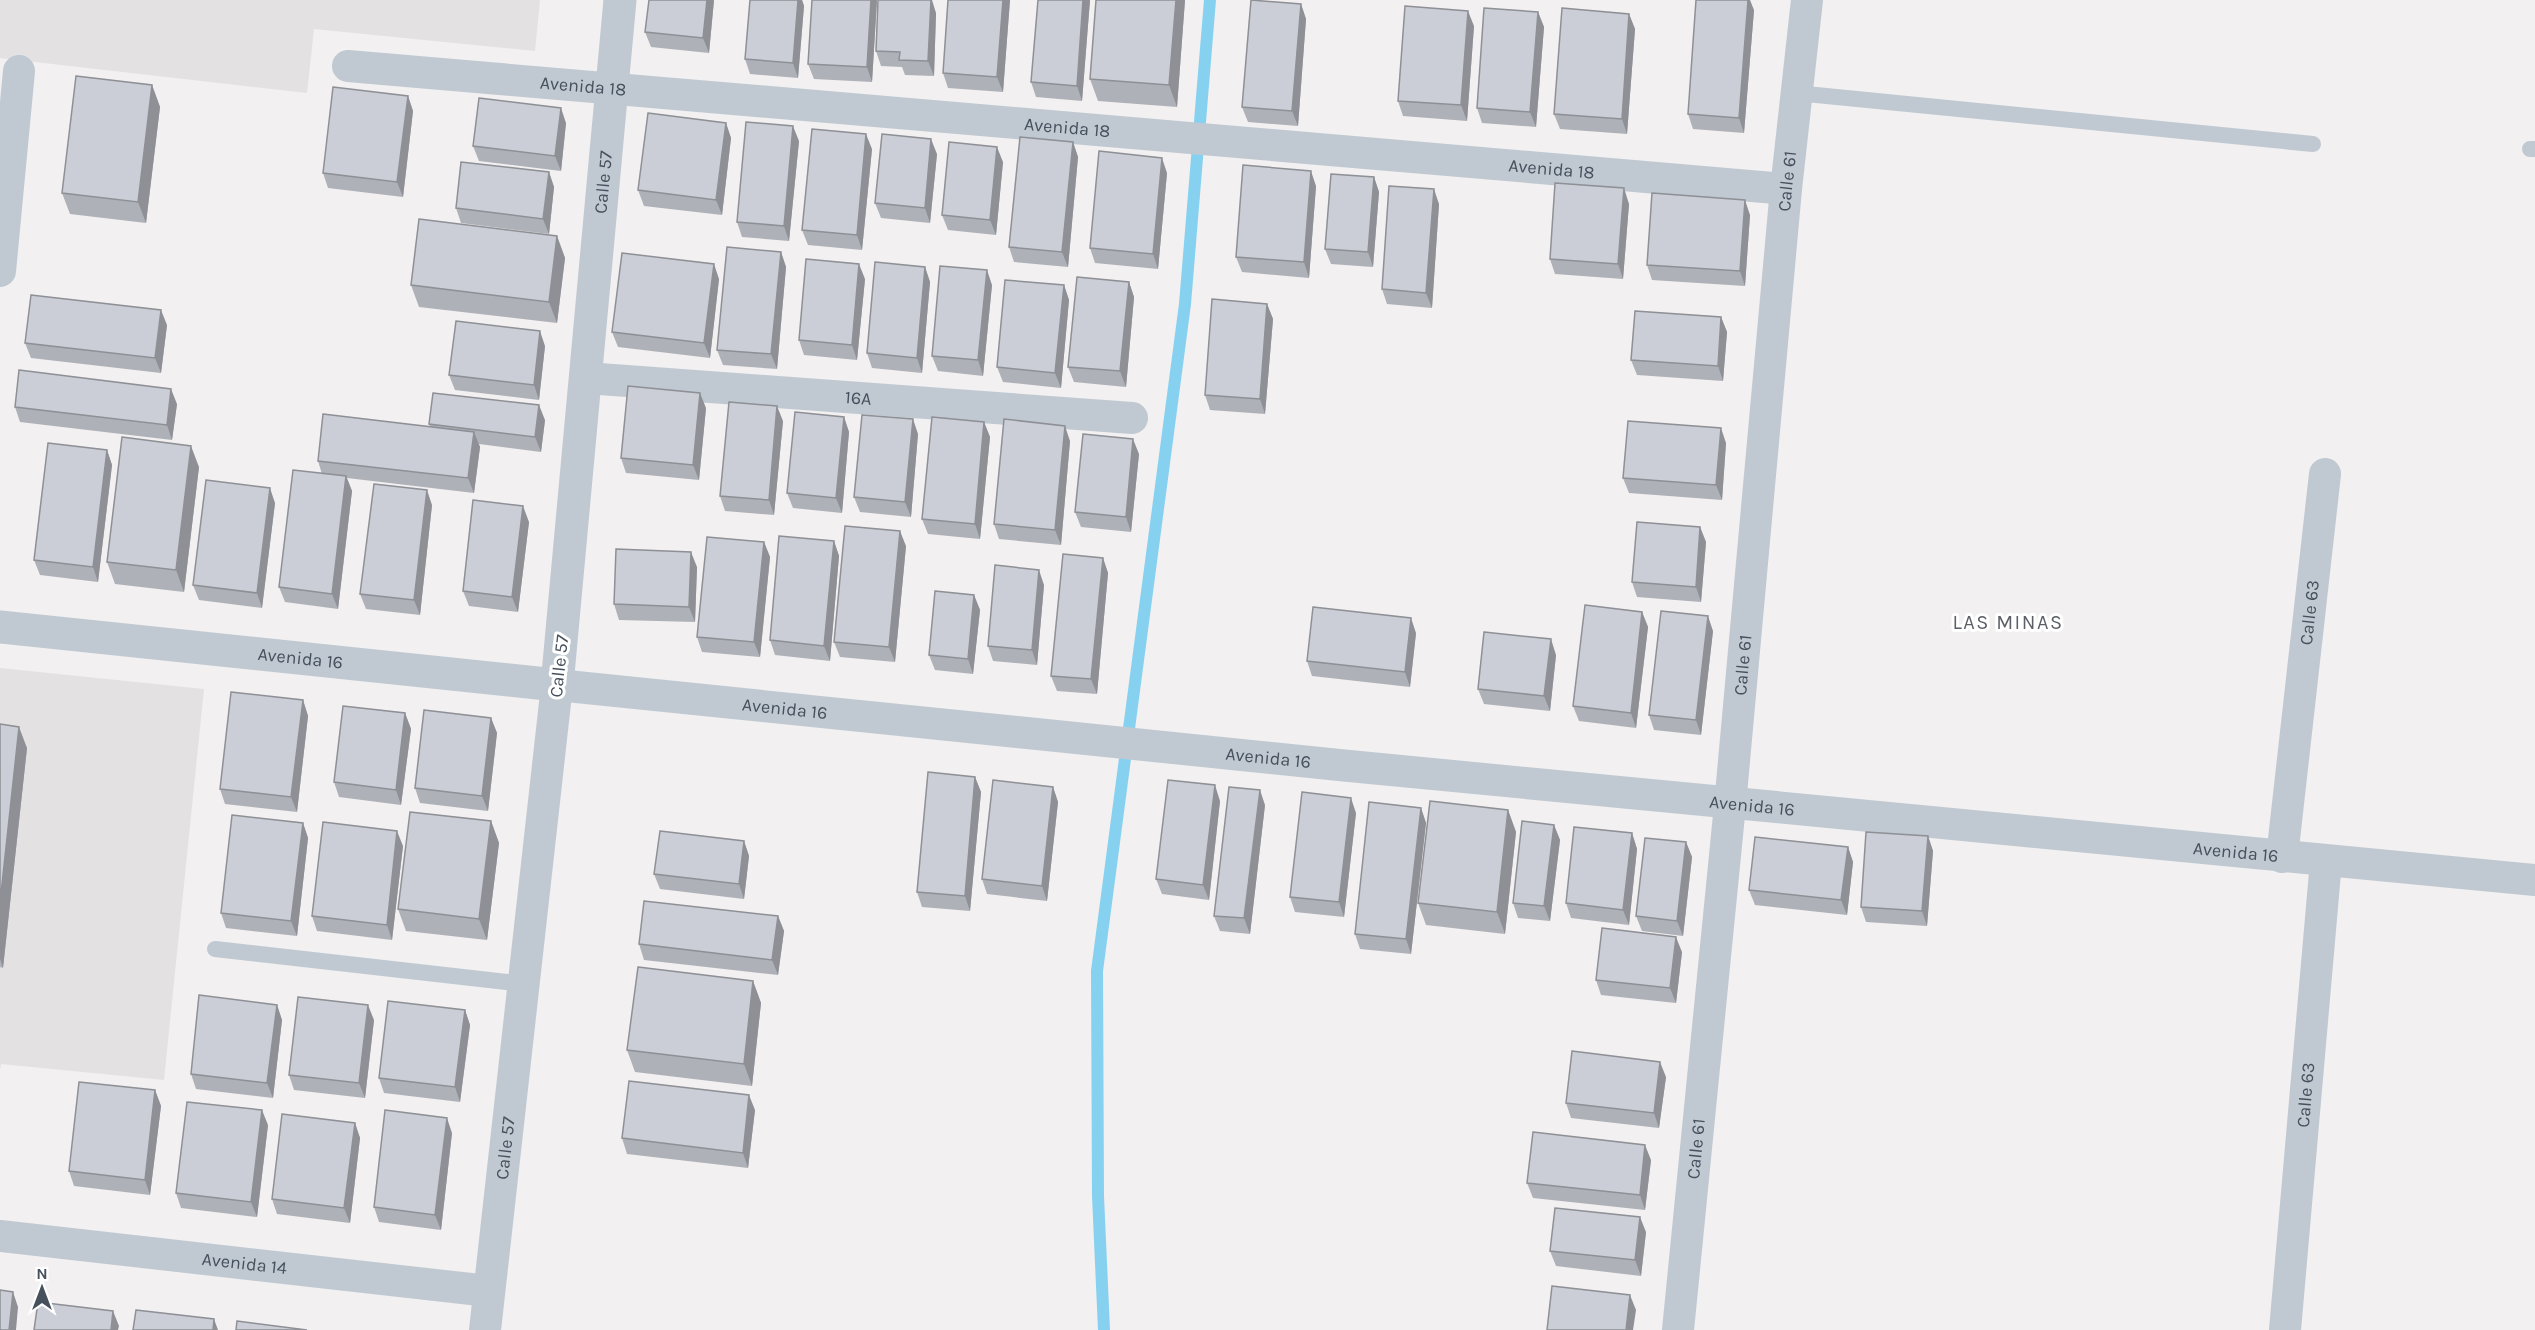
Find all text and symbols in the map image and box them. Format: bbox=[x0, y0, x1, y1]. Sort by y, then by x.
street label: Avenida 18 bbox=[539, 71, 627, 101]
street label: Avenida 18 bbox=[1023, 113, 1111, 142]
street label: Calle 57 bbox=[589, 149, 617, 215]
street label: Calle 61 bbox=[1773, 150, 1801, 212]
street label: Avenida 18 bbox=[1508, 154, 1596, 184]
street label: 16A bbox=[844, 386, 872, 410]
street label: Calle 63 bbox=[2295, 579, 2324, 646]
district label: LAS MINAS bbox=[1953, 611, 2063, 634]
street label: Calle 57 bbox=[545, 633, 573, 699]
street label: Calle 61 bbox=[1729, 634, 1756, 696]
street label: Avenida 16 bbox=[257, 643, 344, 674]
street label: Avenida 16 bbox=[741, 693, 829, 724]
street label: Avenida 16 bbox=[1225, 743, 1312, 773]
street label: Avenida 16 bbox=[1708, 791, 1796, 821]
street label: Avenida 16 bbox=[2192, 837, 2279, 867]
street label: Calle 63 bbox=[2292, 1061, 2319, 1129]
street label: Calle 57 bbox=[491, 1115, 520, 1181]
street label: Calle 61 bbox=[1682, 1118, 1710, 1180]
street label: Avenida 14 bbox=[201, 1248, 288, 1279]
north arrow bbox=[12, 1258, 72, 1318]
text: N bbox=[36, 1264, 48, 1283]

